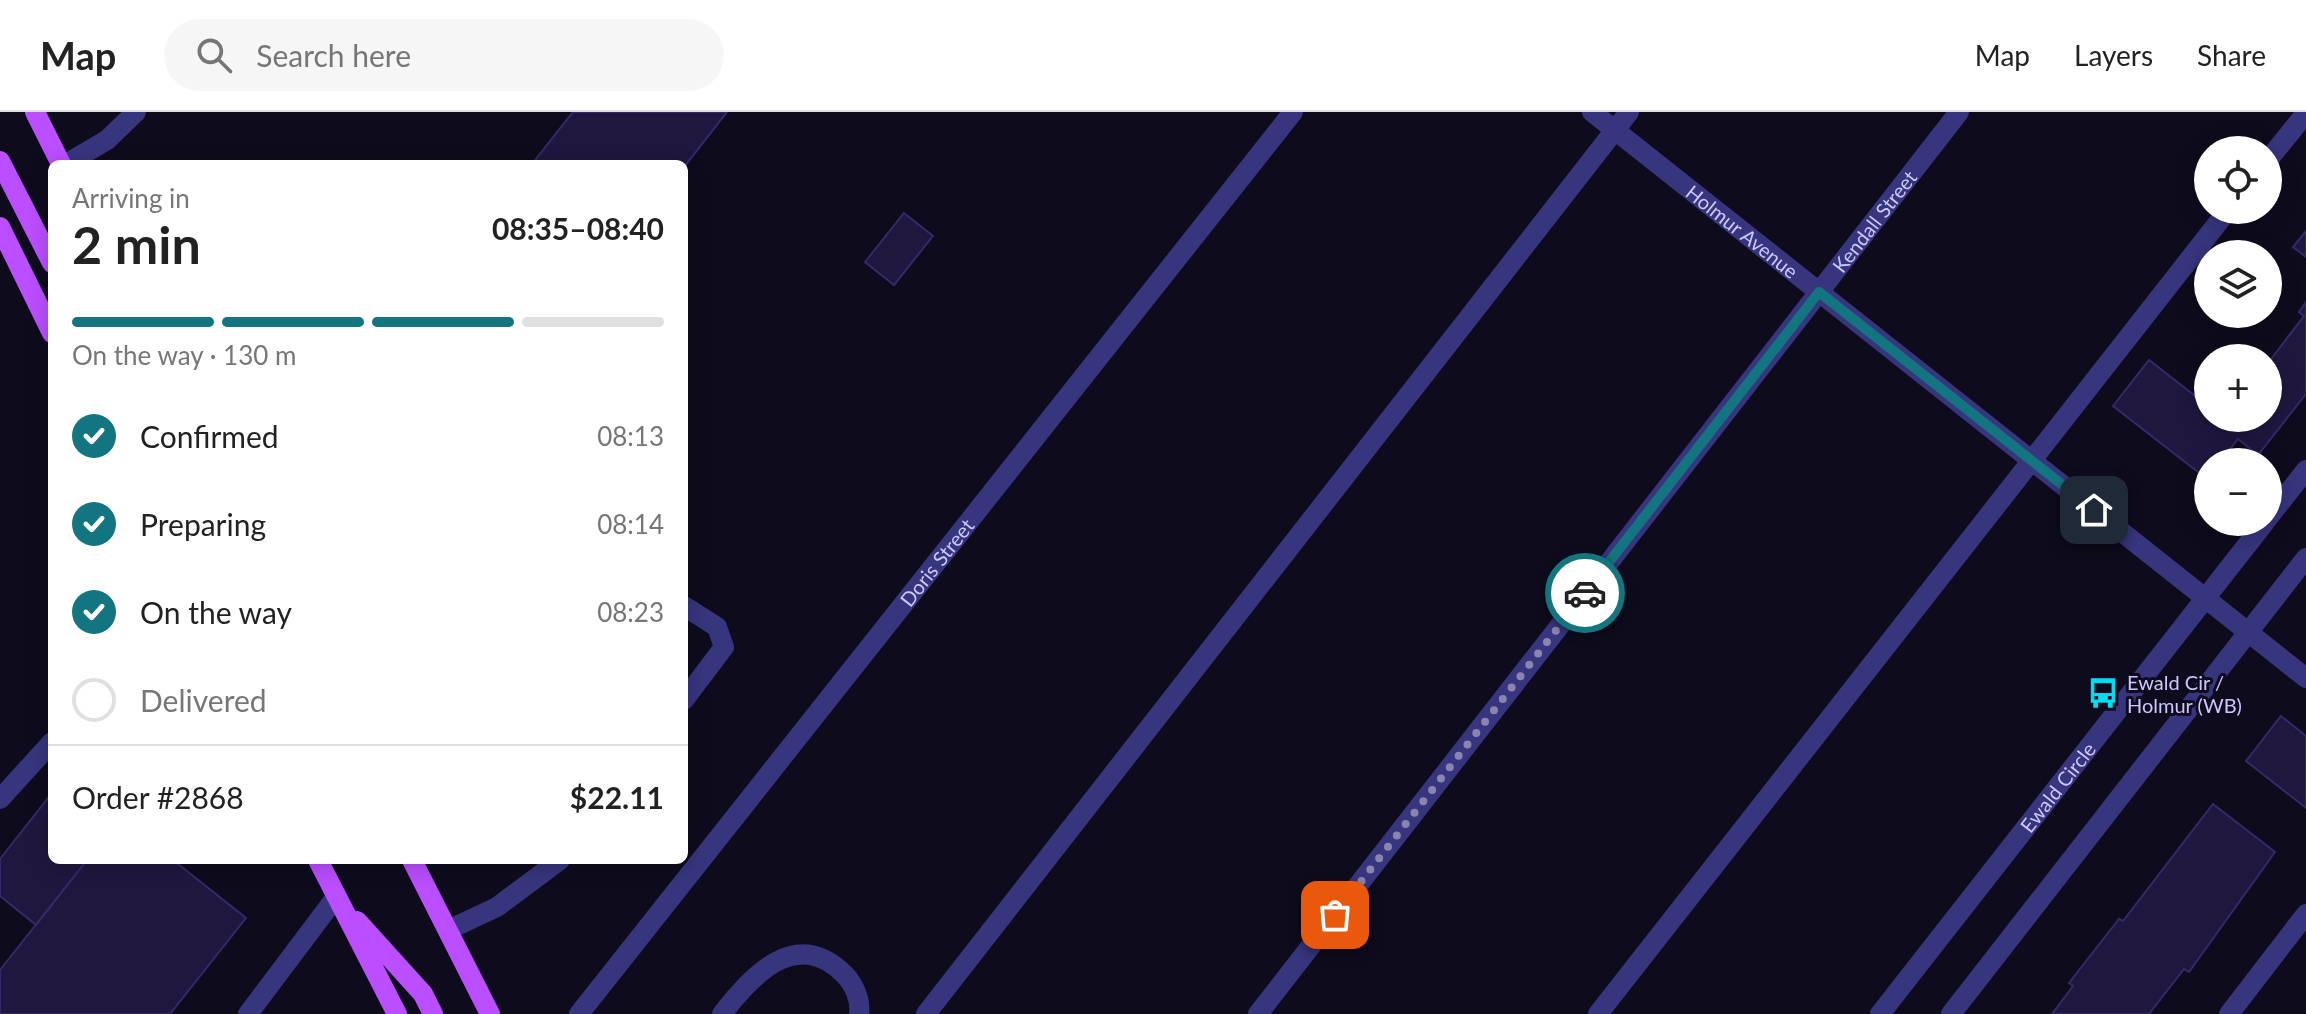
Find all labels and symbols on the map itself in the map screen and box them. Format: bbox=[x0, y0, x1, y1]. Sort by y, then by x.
street label: Kendall Street bbox=[1827, 165, 1921, 277]
street label: Holmur Avenue bbox=[1682, 180, 1803, 283]
pin bbox=[2060, 476, 2128, 544]
street label: Doris Street bbox=[895, 514, 978, 611]
courier bbox=[1545, 553, 1625, 633]
place label: Ewald Cir / Holmur (WB) bbox=[2127, 670, 2242, 717]
bus stop icon: Ewald Cir / Holmur (WB) bbox=[2086, 676, 2120, 710]
street label: Ewald Circle bbox=[2015, 737, 2100, 837]
pin bbox=[1301, 881, 1369, 949]

